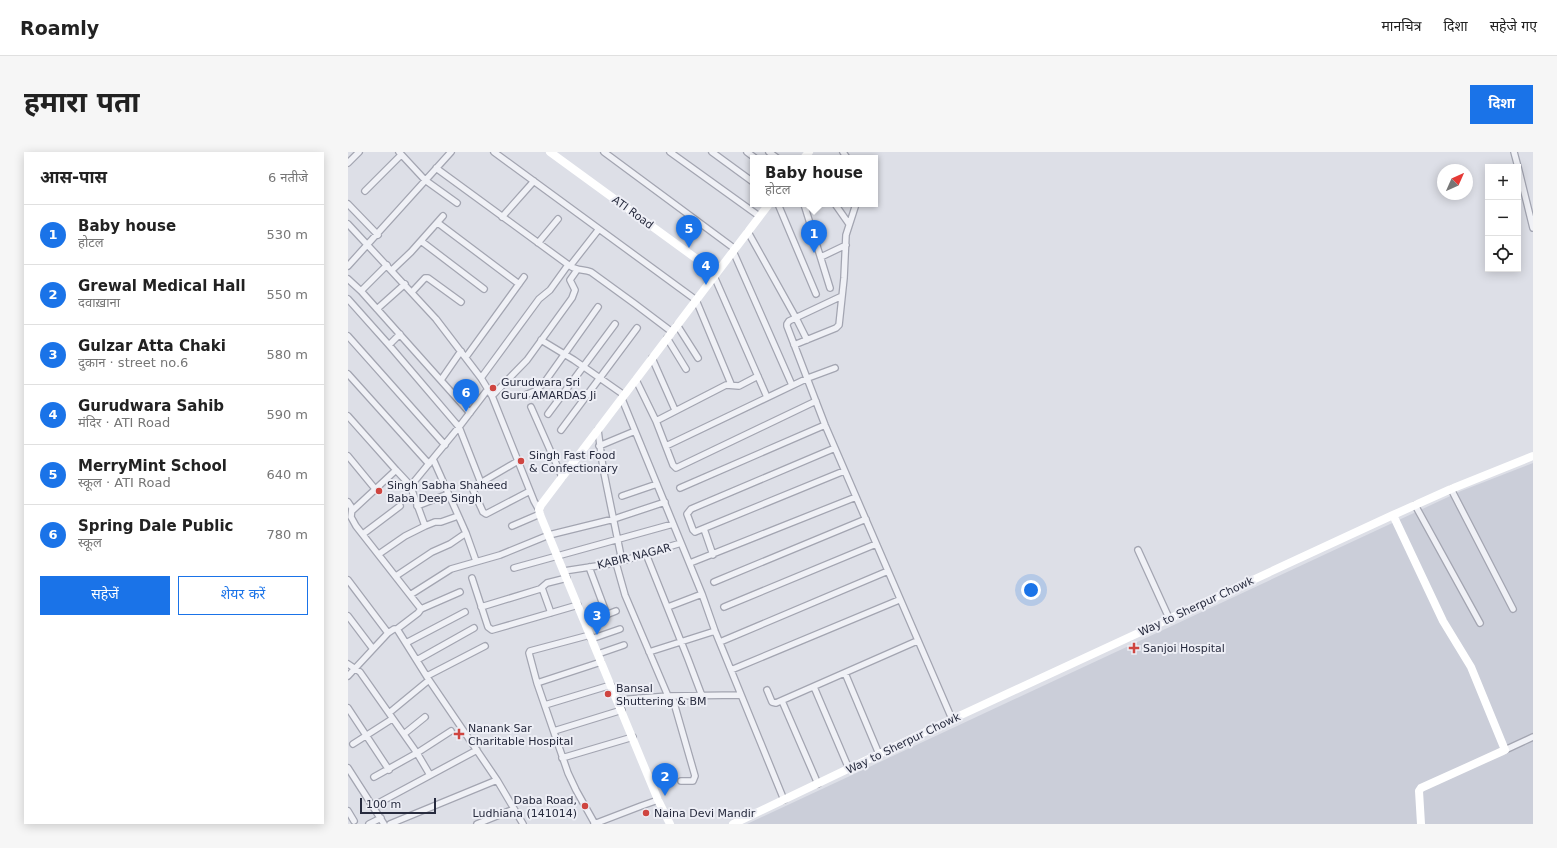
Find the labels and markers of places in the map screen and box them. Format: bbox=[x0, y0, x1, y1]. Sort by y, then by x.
pin: 5 bbox=[676, 215, 702, 248]
pin: 1 bbox=[801, 220, 827, 253]
pin: 4 bbox=[693, 252, 719, 285]
place label: Gurudwara Sri Guru AMARDAS Ji bbox=[501, 376, 596, 402]
pin: 6 bbox=[453, 379, 479, 412]
marker: Gurudwara Sri Guru AMARDAS Ji bbox=[488, 383, 498, 393]
place label: Singh Fast Food & Confectionary bbox=[529, 449, 618, 475]
marker: Singh Fast Food & Confectionary bbox=[516, 456, 526, 466]
place label: Singh Sabha Shaheed Baba Deep Singh bbox=[387, 479, 508, 505]
marker: Singh Sabha Shaheed Baba Deep Singh bbox=[374, 486, 384, 496]
pin: 3 bbox=[584, 602, 610, 635]
marker: Sanjoi Hospital bbox=[1128, 642, 1140, 654]
place label: Sanjoi Hospital bbox=[1143, 642, 1225, 655]
place label: Bansal Shuttering & BM bbox=[616, 682, 706, 708]
marker: Bansal Shuttering & BM bbox=[603, 689, 613, 699]
place label: Nanank Sar Charitable Hospital bbox=[468, 722, 573, 748]
marker: Nanank Sar Charitable Hospital bbox=[453, 728, 465, 740]
pin: 2 bbox=[652, 763, 678, 796]
place label: Daba Road, Ludhiana (141014) bbox=[473, 794, 577, 820]
marker: Daba Road, Ludhiana (141014) bbox=[580, 801, 590, 811]
place label: Naina Devi Mandir bbox=[654, 807, 756, 820]
marker: Naina Devi Mandir bbox=[641, 808, 651, 818]

